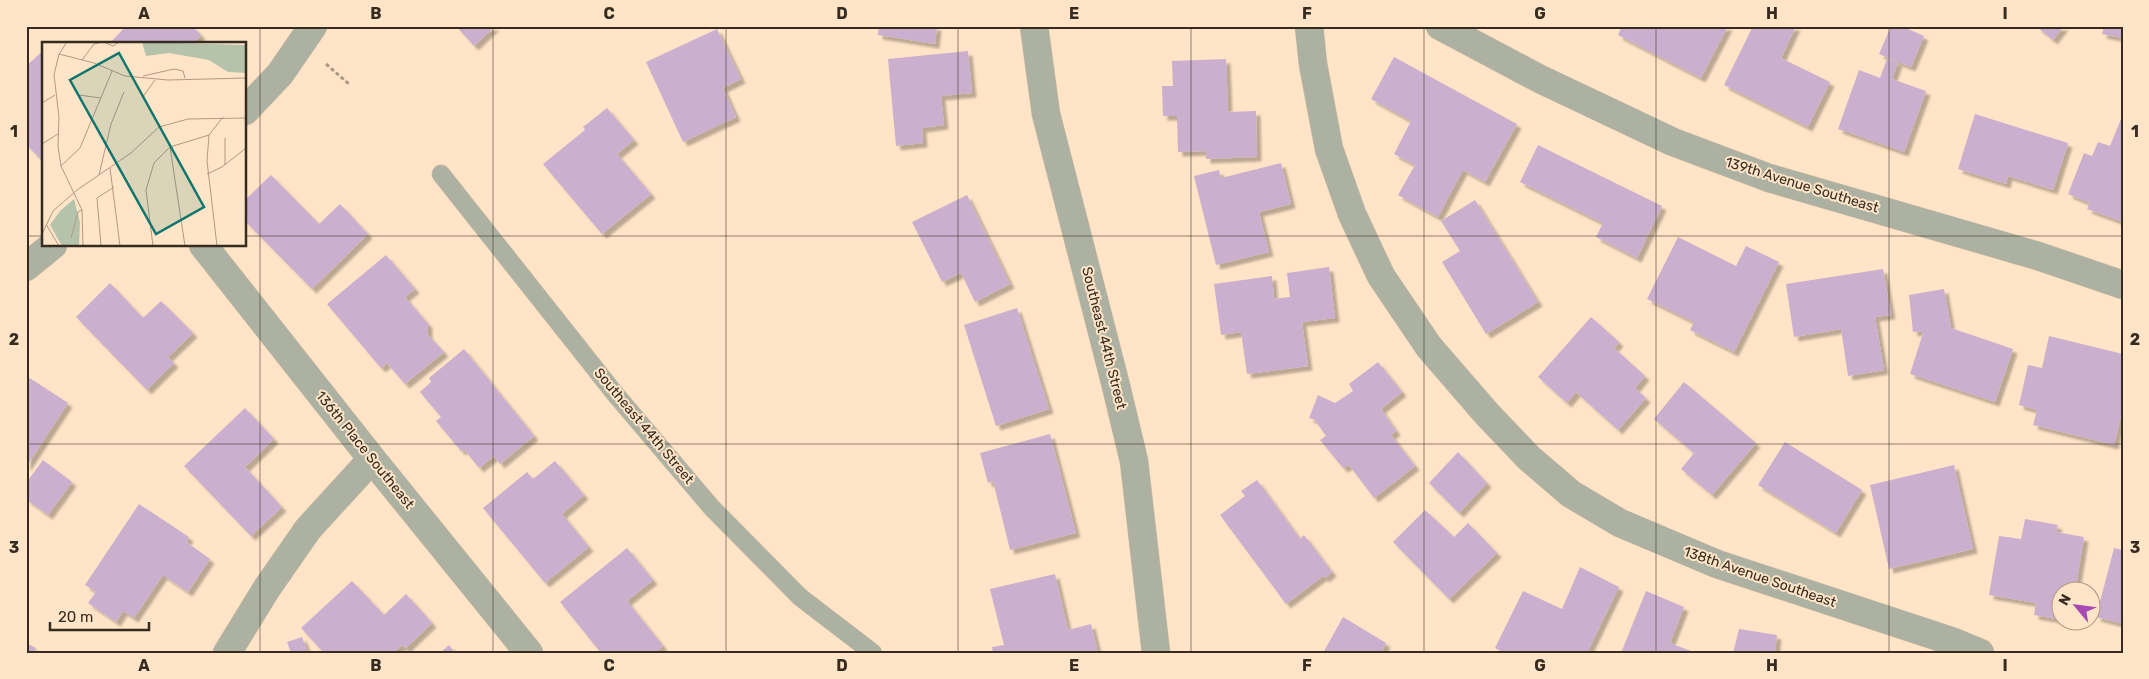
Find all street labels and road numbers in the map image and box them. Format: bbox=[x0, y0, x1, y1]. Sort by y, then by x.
street label: 139th Avenue Southeast bbox=[1723, 154, 1881, 217]
street label: Southeast 44th Street bbox=[1078, 265, 1130, 411]
street label: Southeast 44th Street bbox=[591, 365, 698, 488]
street label: 136th Place Southeast bbox=[312, 388, 418, 513]
street label: 138th Avenue Southeast bbox=[1682, 543, 1839, 611]

